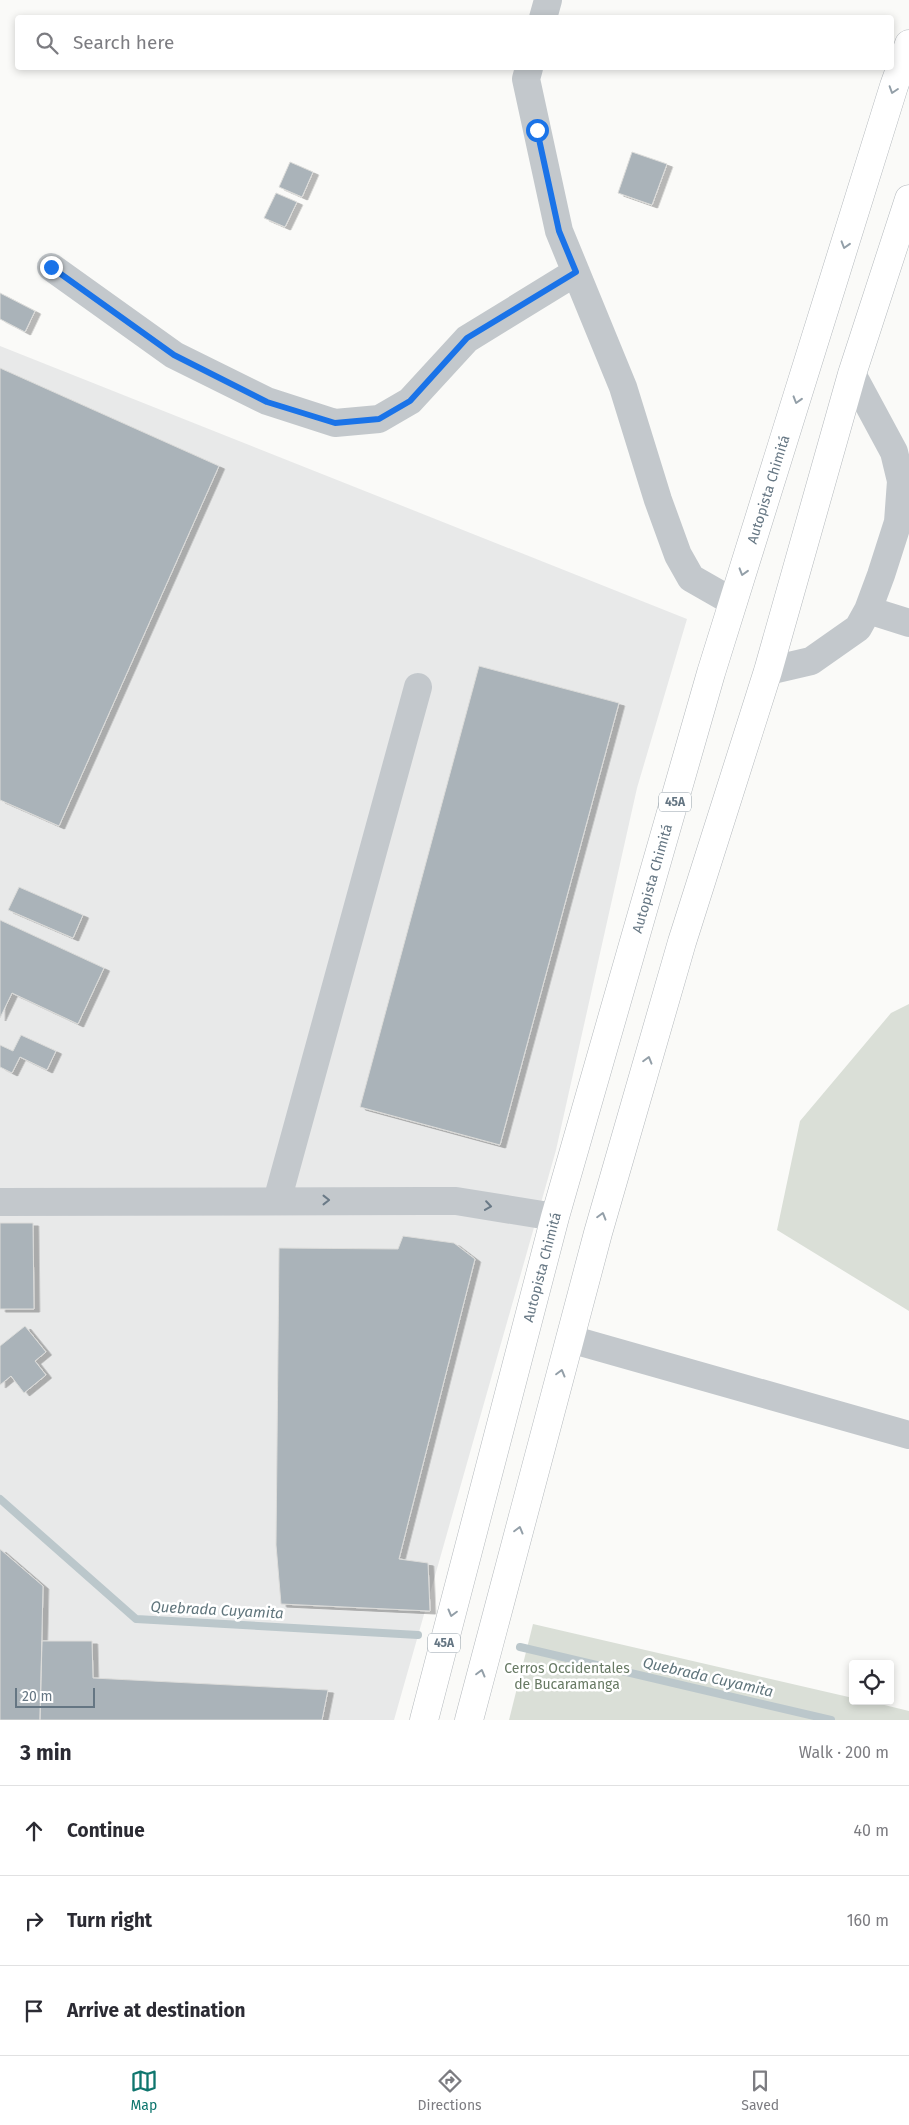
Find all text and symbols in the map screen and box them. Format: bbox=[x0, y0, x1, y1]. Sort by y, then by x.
search box bbox=[15, 15, 894, 70]
icon: search bbox=[33, 29, 61, 57]
text: Search here bbox=[73, 31, 174, 54]
one-way arrow bbox=[889, 85, 899, 94]
route start bbox=[526, 119, 549, 142]
one-way arrow bbox=[841, 241, 851, 249]
route end bbox=[40, 256, 63, 279]
one-way arrow bbox=[793, 396, 803, 404]
street label: Autopista Chimitá bbox=[743, 433, 793, 546]
one-way arrow bbox=[739, 568, 749, 576]
road number: 45A bbox=[659, 792, 691, 812]
street label: Autopista Chimitá bbox=[628, 822, 676, 935]
one-way arrow bbox=[642, 1057, 652, 1065]
one-way arrow bbox=[322, 1195, 330, 1205]
one-way arrow bbox=[485, 1200, 493, 1211]
street label: Autopista Chimitá bbox=[520, 1210, 564, 1324]
one-way arrow bbox=[597, 1213, 607, 1221]
one-way arrow bbox=[555, 1370, 565, 1378]
one-way arrow bbox=[513, 1526, 524, 1535]
water label: Quebrada Cuyamita bbox=[150, 1598, 284, 1622]
one-way arrow bbox=[447, 1609, 458, 1618]
road number: 45A bbox=[428, 1634, 460, 1652]
water label: Quebrada Cuyamita bbox=[641, 1653, 775, 1701]
park label: Cerros Occidentales de Bucaramanga bbox=[504, 1660, 630, 1693]
map controls bbox=[849, 1660, 894, 1705]
button: locate bbox=[849, 1660, 894, 1705]
one-way arrow bbox=[476, 1669, 486, 1677]
scale bar bbox=[15, 1685, 95, 1708]
text: 20 m bbox=[22, 1688, 52, 1705]
text: 3 min bbox=[20, 1740, 72, 1766]
text: Walk · 200 m bbox=[799, 1743, 889, 1762]
icon: ahead bbox=[20, 1817, 48, 1845]
text: Continue bbox=[67, 1819, 145, 1842]
text: 40 m bbox=[854, 1821, 889, 1840]
icon: right bbox=[20, 1907, 48, 1935]
text: Turn right bbox=[67, 1909, 152, 1932]
text: 160 m bbox=[847, 1911, 889, 1930]
icon: arrive bbox=[20, 1997, 48, 2025]
text: Arrive at destination bbox=[67, 1999, 246, 2022]
tab: Map bbox=[130, 2067, 158, 2114]
tab: Directions bbox=[417, 2067, 482, 2114]
tab: Saved bbox=[741, 2067, 779, 2114]

